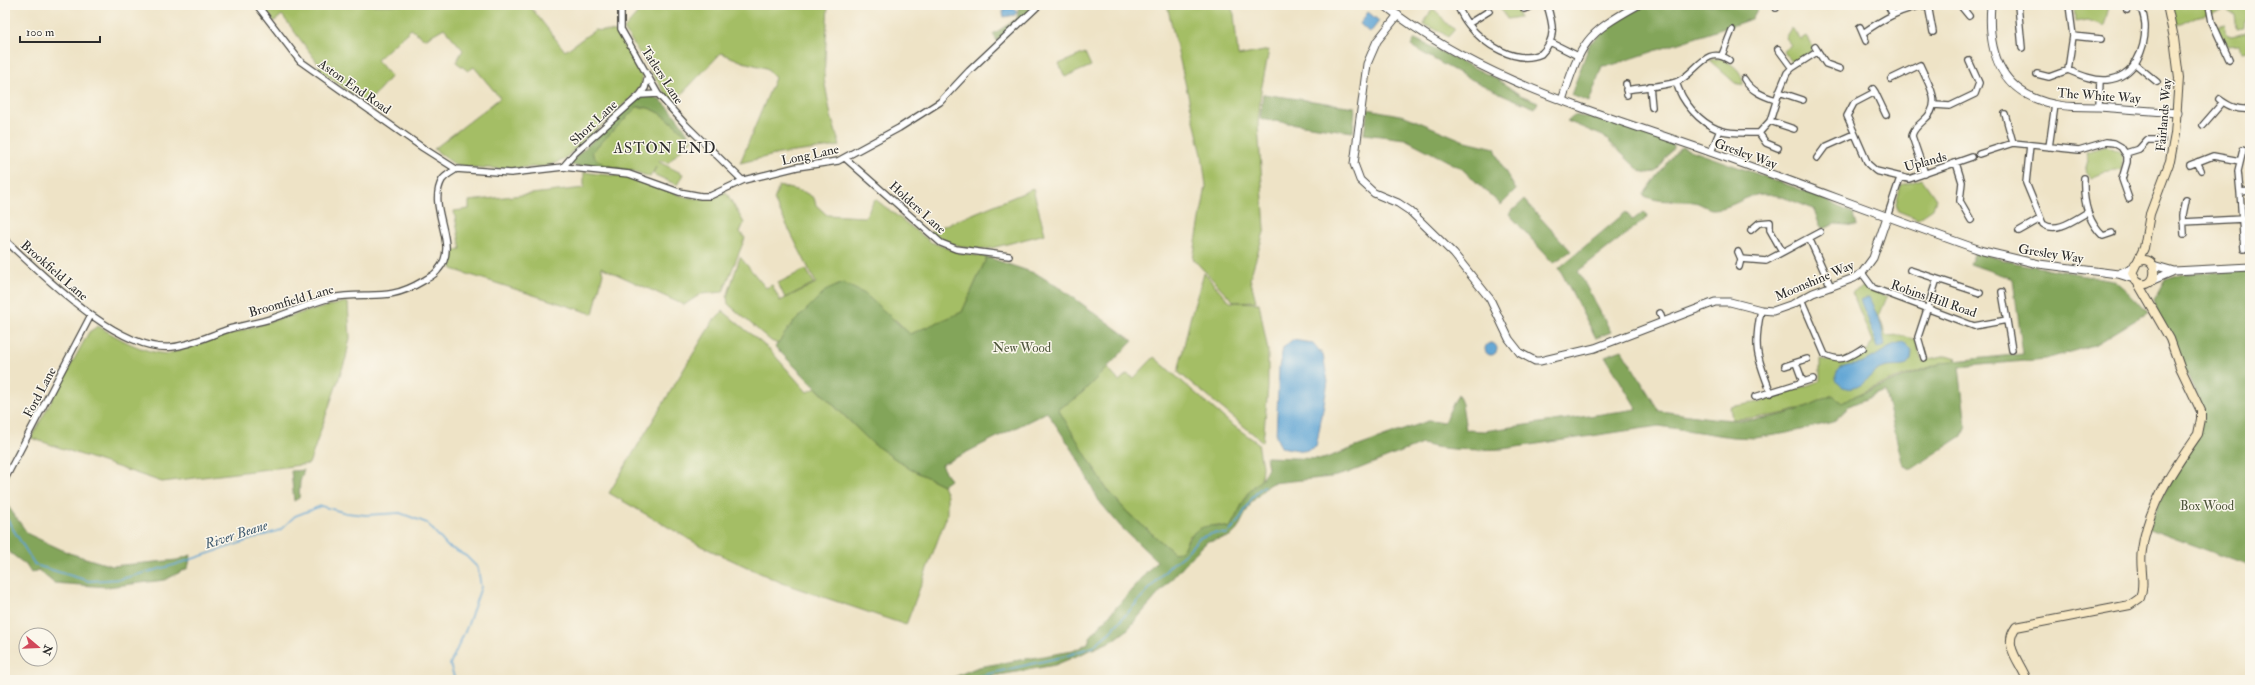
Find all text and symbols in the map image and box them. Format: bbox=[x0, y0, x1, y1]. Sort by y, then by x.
scale bar bbox=[20, 18, 100, 44]
text: 100 m bbox=[26, 25, 55, 40]
street label: Tatlers Lane bbox=[638, 44, 687, 108]
street label: Aston End Road bbox=[314, 55, 394, 118]
street label: Fairlands Way bbox=[2153, 78, 2176, 152]
street label: The White Way bbox=[2057, 85, 2141, 108]
street label: Short Lane bbox=[567, 96, 621, 149]
street label: Gresley Way bbox=[1712, 135, 1780, 174]
district label: ASTON END bbox=[612, 139, 717, 158]
street label: Long Lane bbox=[780, 141, 841, 169]
street label: Uplands bbox=[1902, 148, 1949, 176]
street label: Holders Lane bbox=[886, 178, 949, 238]
street label: Brookfield Lane bbox=[17, 237, 92, 305]
street label: Gresley Way bbox=[2017, 241, 2085, 268]
street label: Moonshine Way bbox=[1773, 257, 1857, 306]
street label: Robins Hill Road bbox=[1889, 277, 1979, 321]
street label: Broomfield Lane bbox=[247, 281, 336, 321]
park label: New Wood bbox=[993, 340, 1052, 356]
street label: Ford Lane bbox=[20, 364, 60, 420]
park label: Box Wood bbox=[2180, 498, 2235, 514]
water label: River Beane bbox=[202, 516, 270, 553]
north arrow bbox=[18, 627, 58, 667]
text: N bbox=[39, 642, 55, 658]

